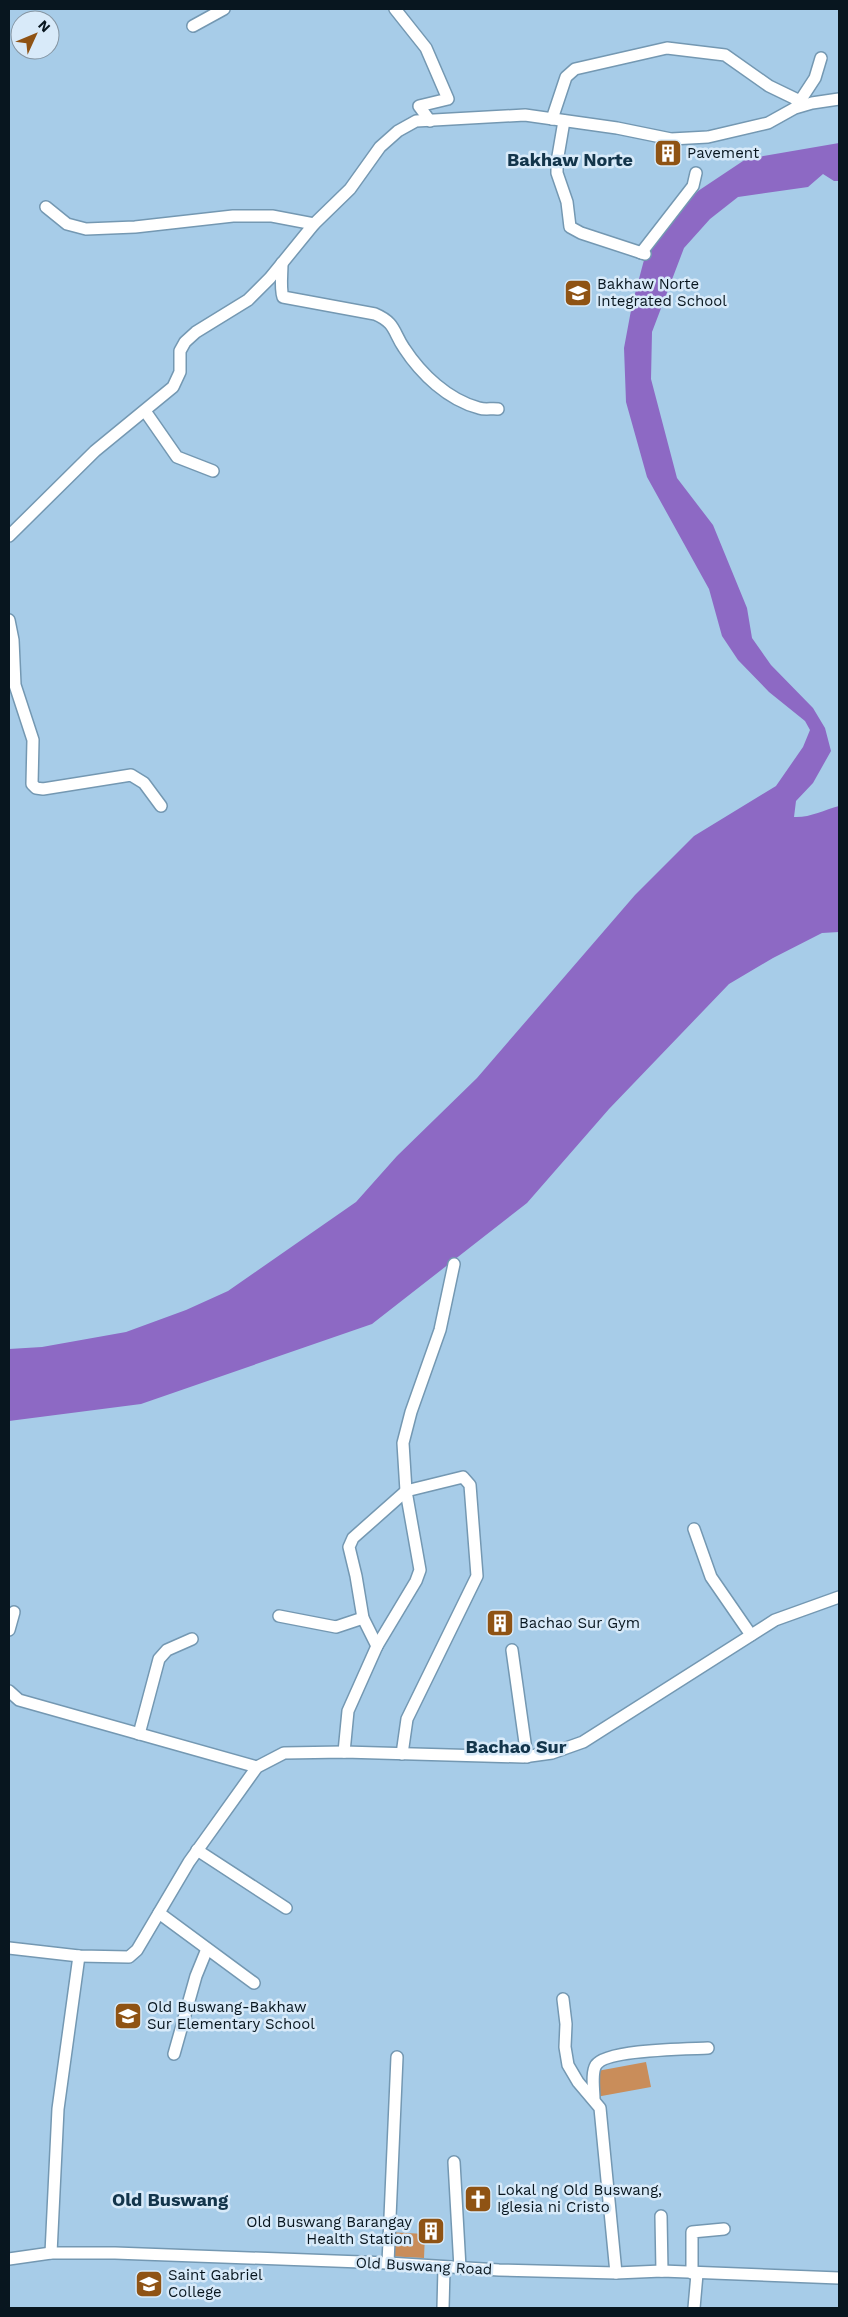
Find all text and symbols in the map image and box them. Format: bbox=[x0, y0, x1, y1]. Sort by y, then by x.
north arrow bbox=[10, 10, 60, 60]
text: N bbox=[35, 17, 54, 35]
building icon: Pavement bbox=[653, 138, 683, 168]
place label: Pavement bbox=[687, 144, 760, 162]
district label: Bakhaw Norte bbox=[507, 149, 633, 170]
place label: Bakhaw Norte Integrated School bbox=[597, 275, 727, 310]
school or university icon: Bakhaw Norte Integrated School bbox=[563, 278, 593, 308]
building icon: Bachao Sur Gym bbox=[485, 1608, 515, 1638]
place label: Bachao Sur Gym bbox=[519, 1614, 640, 1632]
district label: Bachao Sur bbox=[466, 1736, 567, 1757]
place label: Old Buswang-Bakhaw Sur Elementary School bbox=[147, 1998, 315, 2033]
school or university icon: Old Buswang-Bakhaw Sur Elementary School bbox=[113, 2001, 143, 2031]
place label: Lokal ng Old Buswang, Iglesia ni Cristo bbox=[497, 2181, 662, 2216]
church icon: Lokal ng Old Buswang, Iglesia ni Cristo bbox=[463, 2184, 493, 2214]
district label: Old Buswang bbox=[112, 2189, 229, 2210]
place label: Old Buswang Barangay Health Station bbox=[246, 2213, 412, 2248]
building icon: Old Buswang Barangay Health Station bbox=[416, 2216, 446, 2246]
street label: Old Buswang Road bbox=[355, 2253, 493, 2279]
place label: Saint Gabriel College bbox=[168, 2266, 263, 2301]
school or university icon: Saint Gabriel College bbox=[134, 2269, 164, 2299]

